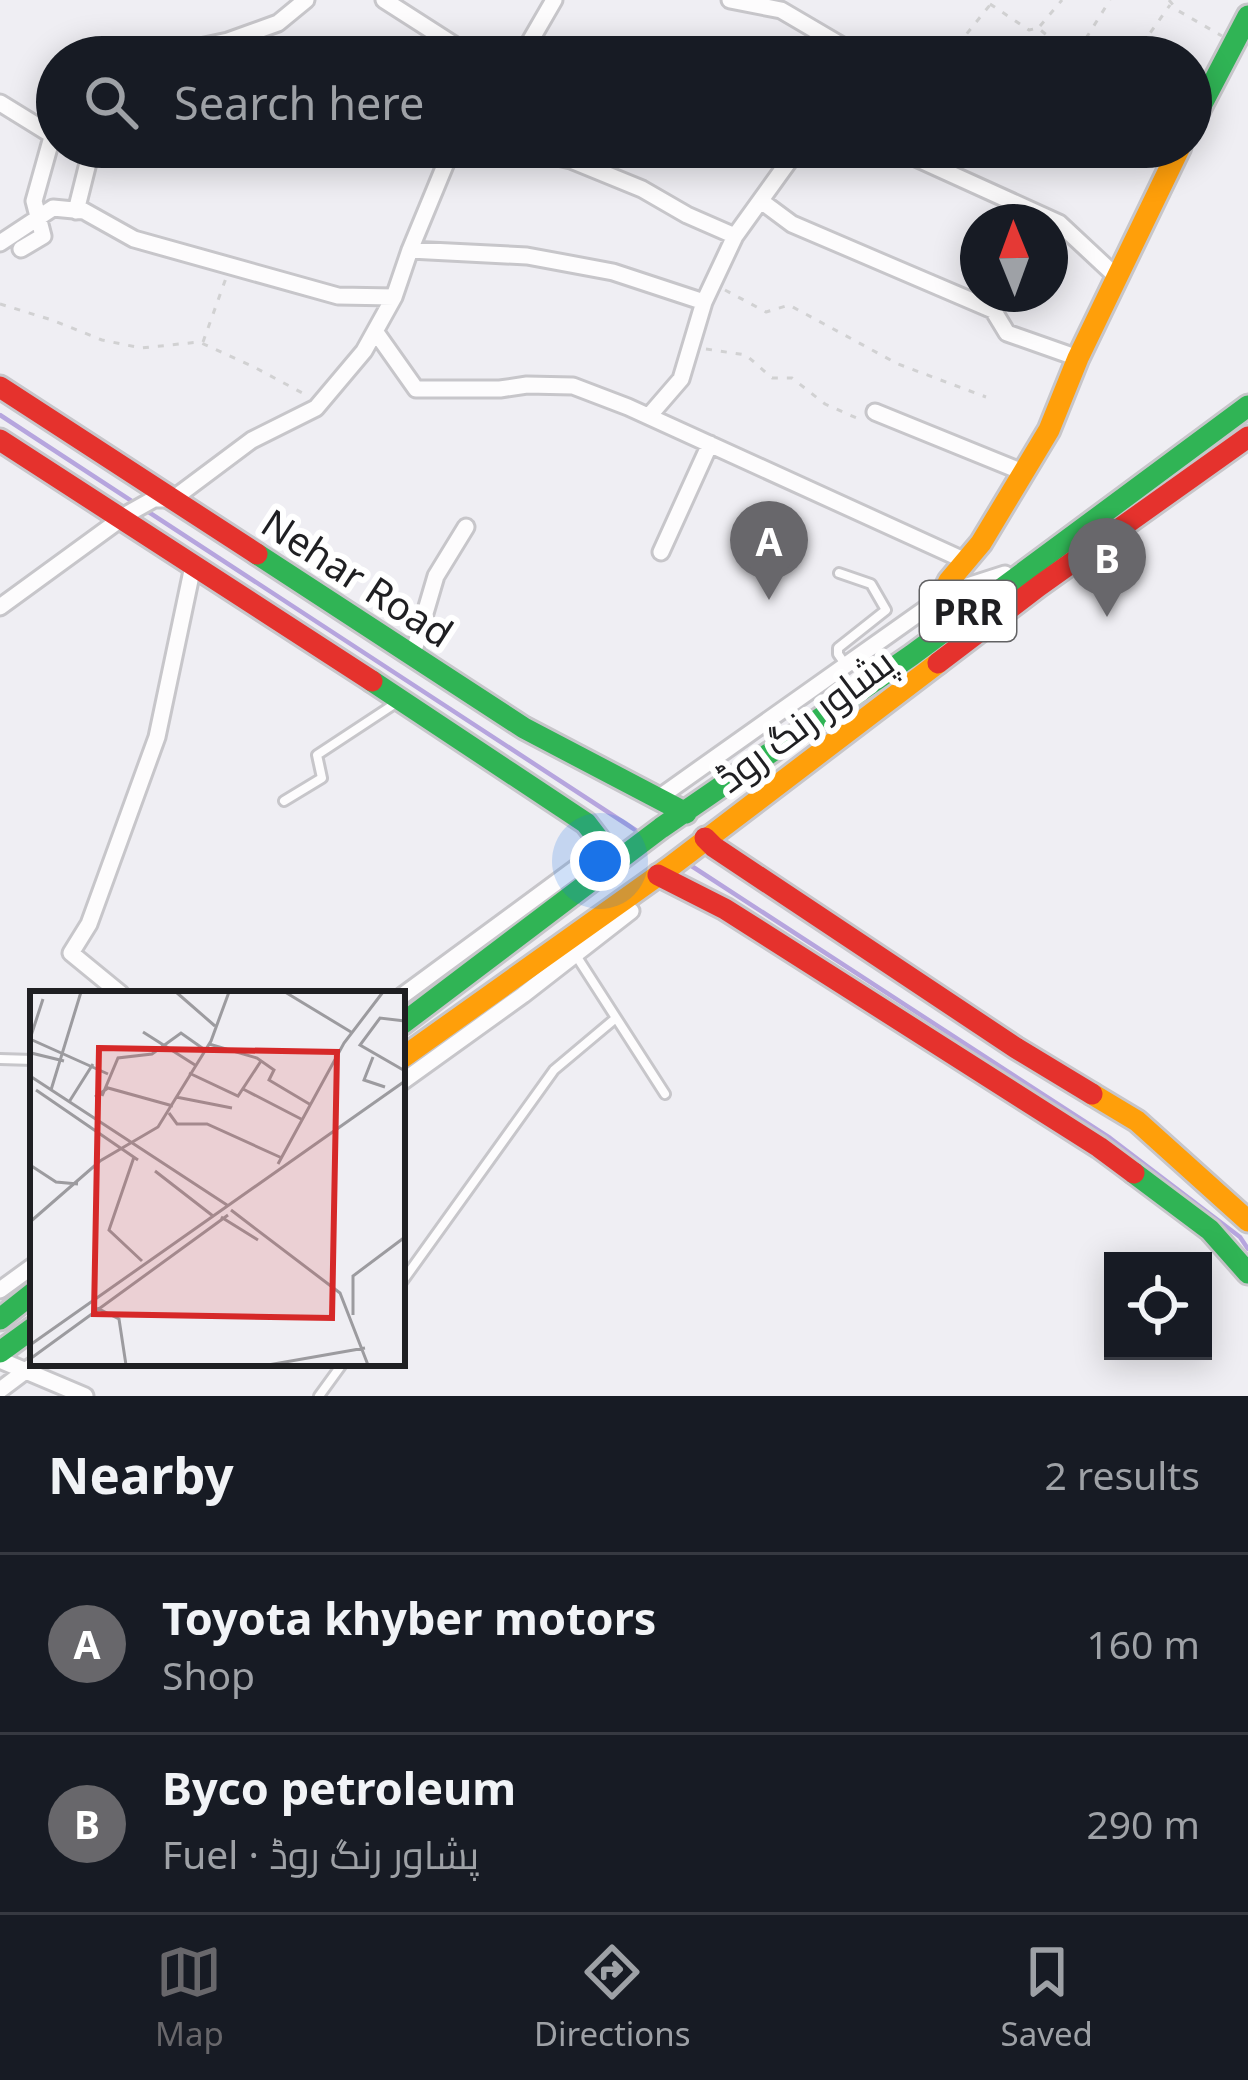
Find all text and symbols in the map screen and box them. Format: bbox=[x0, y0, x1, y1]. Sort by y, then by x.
search box bbox=[36, 36, 1212, 168]
icon: search bbox=[78, 69, 144, 135]
text: Search here bbox=[174, 72, 424, 133]
north arrow bbox=[960, 204, 1068, 312]
street label: Nehar Road bbox=[252, 496, 464, 658]
pin: A bbox=[730, 501, 808, 600]
pin: B bbox=[1068, 518, 1146, 617]
road number: PRR bbox=[920, 581, 1016, 641]
street label: پشاور رنگ روڈ bbox=[704, 635, 904, 804]
your location bbox=[570, 831, 630, 891]
inset map bbox=[30, 991, 405, 1366]
map controls bbox=[1104, 1252, 1212, 1360]
button: locate bbox=[1104, 1252, 1212, 1360]
text: Nearby bbox=[48, 1439, 234, 1509]
text: 2 results bbox=[1045, 1448, 1200, 1501]
text: Toyota khyber motors bbox=[162, 1587, 656, 1648]
text: A bbox=[74, 1617, 101, 1670]
text: 160 m bbox=[1086, 1617, 1200, 1670]
text: Shop bbox=[162, 1648, 255, 1701]
text: Byco petroleum bbox=[162, 1757, 516, 1818]
text: B bbox=[74, 1797, 100, 1850]
text: 290 m bbox=[1086, 1797, 1200, 1850]
text: Fuel · پشاور رنگ روڈ bbox=[162, 1827, 479, 1880]
tab: Map bbox=[155, 1939, 224, 2056]
tab: Directions bbox=[534, 1939, 691, 2056]
tab: Saved bbox=[1001, 1939, 1093, 2056]

